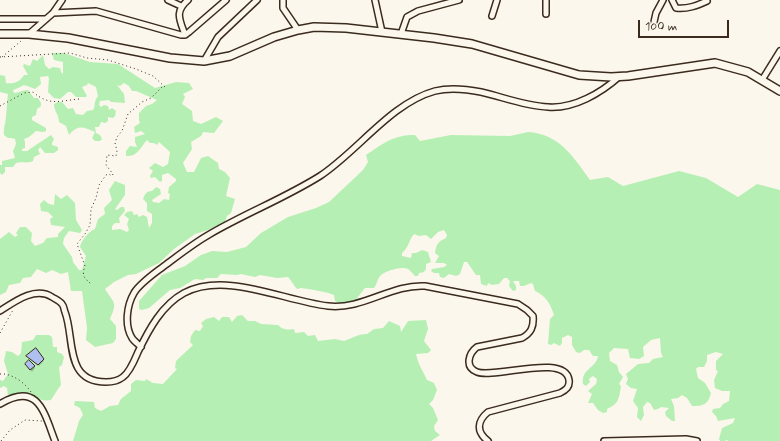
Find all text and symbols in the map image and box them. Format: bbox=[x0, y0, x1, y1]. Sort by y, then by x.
scale bar bbox=[640, 12, 731, 38]
text: 100 m bbox=[645, 19, 677, 35]

